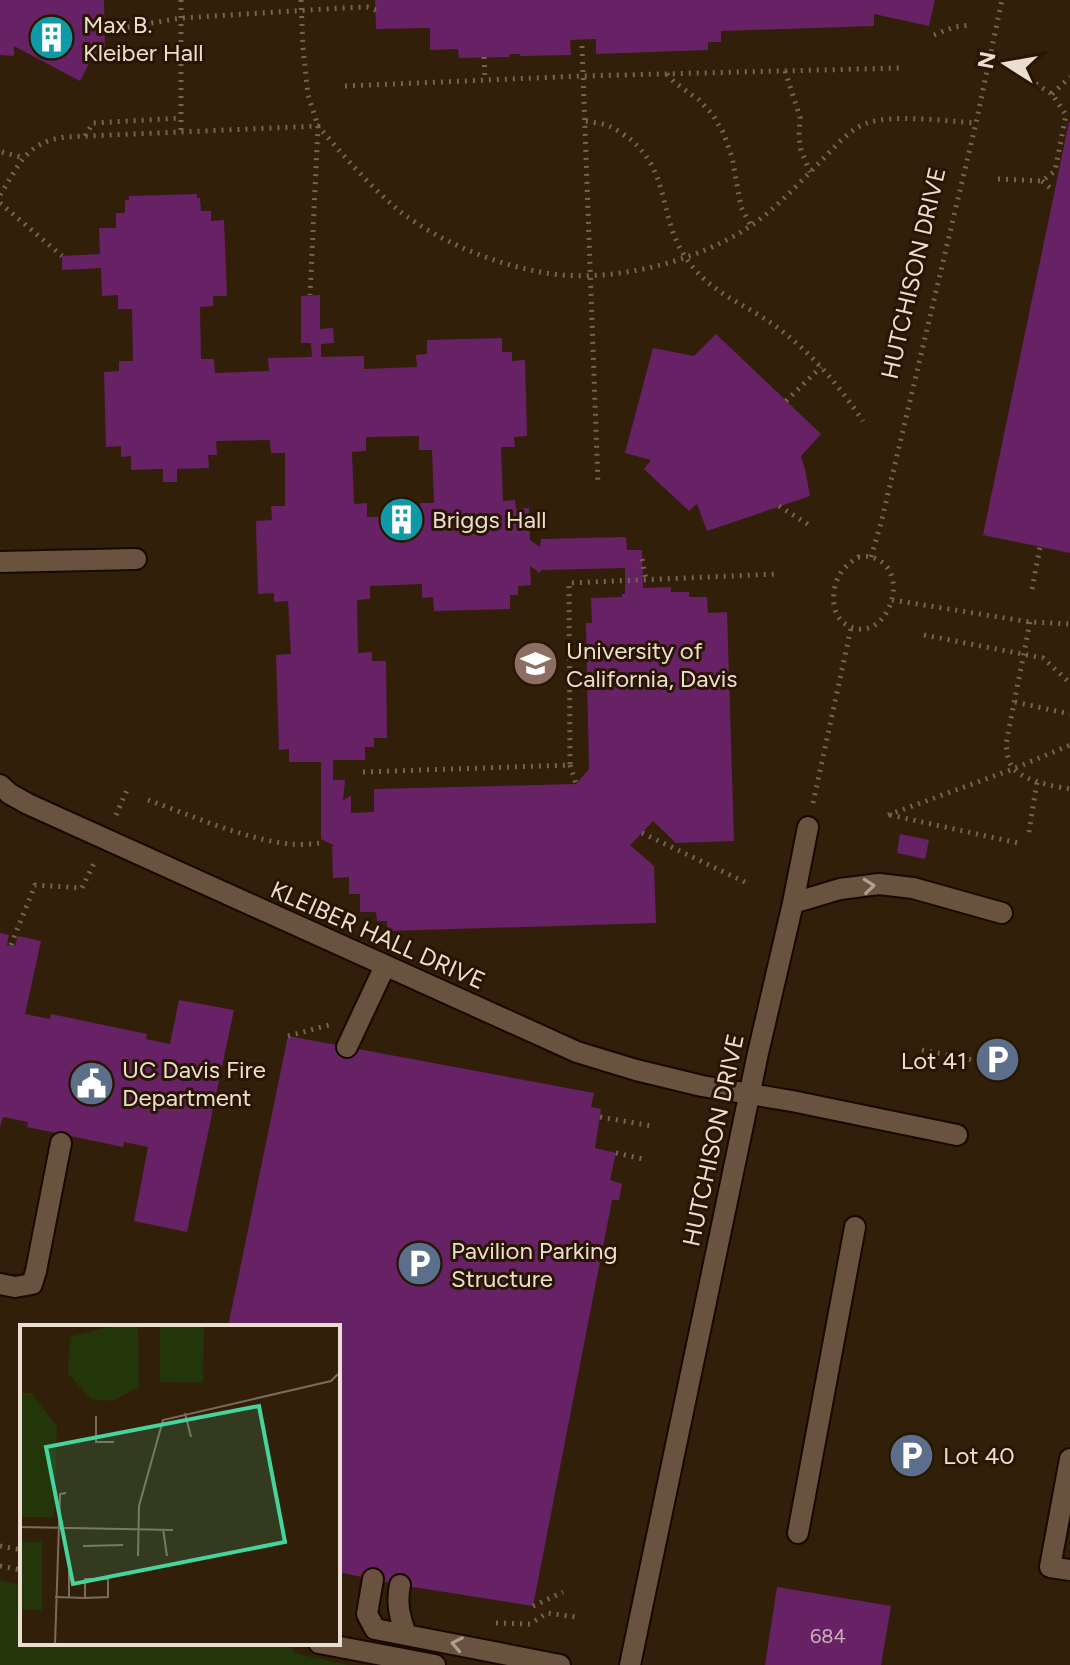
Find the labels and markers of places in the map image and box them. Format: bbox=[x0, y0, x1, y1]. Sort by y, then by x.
place label: Max B. Kleiber Hall bbox=[83, 10, 204, 67]
building icon: Max B. Kleiber Hall bbox=[28, 14, 76, 62]
building icon: Briggs Hall bbox=[377, 495, 425, 543]
place label: Briggs Hall bbox=[432, 505, 546, 534]
place label: University of California, Davis bbox=[566, 636, 738, 693]
school or university icon: University of California, Davis bbox=[511, 640, 559, 688]
parking icon: Lot 41 bbox=[974, 1036, 1022, 1084]
place label: Lot 41 bbox=[901, 1046, 967, 1075]
place label: UC Davis Fire Department bbox=[122, 1055, 266, 1112]
public building icon: UC Davis Fire Department bbox=[67, 1059, 115, 1107]
place label: Pavilion Parking Structure bbox=[451, 1236, 618, 1293]
parking icon: Pavilion Parking Structure bbox=[396, 1240, 444, 1288]
parking icon: Lot 40 bbox=[888, 1431, 936, 1479]
place label: Lot 40 bbox=[943, 1441, 1015, 1470]

